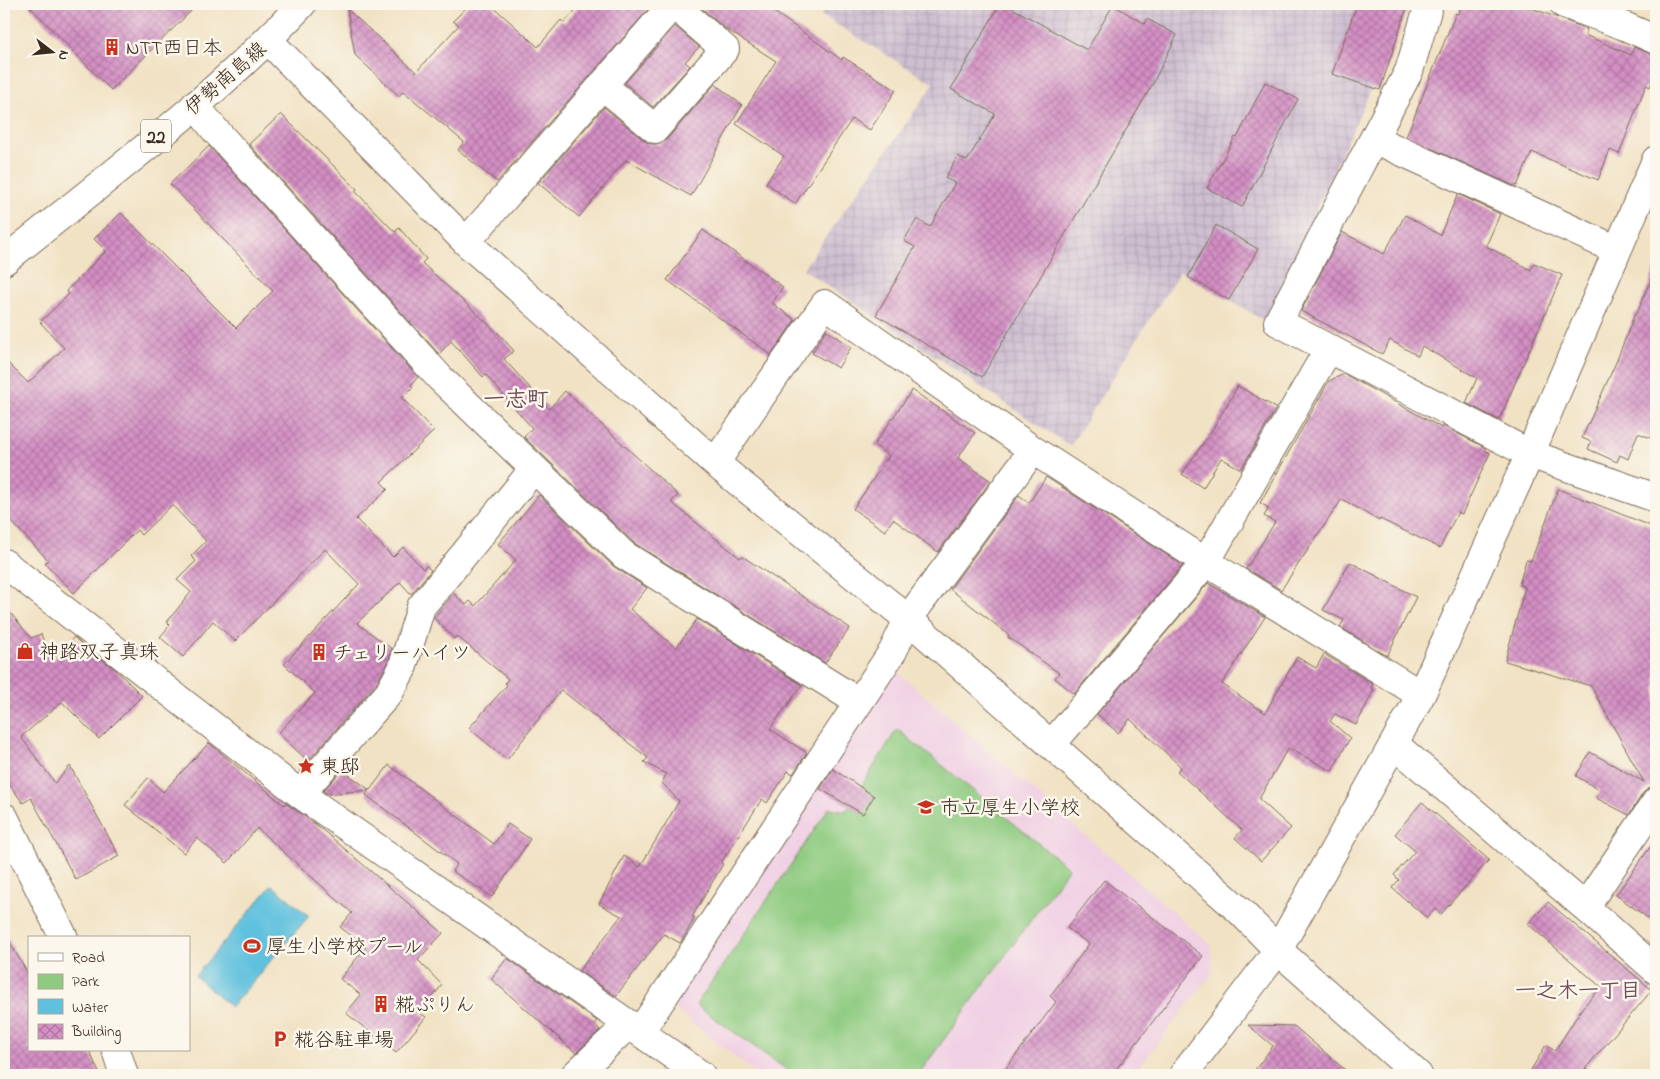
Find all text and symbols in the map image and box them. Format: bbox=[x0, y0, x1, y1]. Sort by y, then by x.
north arrow bbox=[28, 28, 78, 78]
place label: NTT西日本 bbox=[126, 35, 222, 64]
street label: 伊勢南島線 bbox=[179, 36, 274, 124]
building icon: NTT西日本 bbox=[102, 37, 122, 57]
text: N bbox=[52, 48, 74, 63]
road number: 22 bbox=[141, 120, 171, 152]
district label: 一志町 bbox=[483, 385, 549, 417]
place label: 神路双子真珠 bbox=[39, 639, 159, 668]
place label: チェリーハイツ bbox=[333, 640, 471, 669]
shop icon: 神路双子真珠 bbox=[15, 641, 35, 661]
building icon: チェリーハイツ bbox=[309, 642, 329, 662]
place label: 東邸 bbox=[320, 754, 360, 783]
place icon: 東邸 bbox=[296, 756, 316, 776]
place label: 市立厚生小学校 bbox=[940, 795, 1080, 824]
school or university icon: 市立厚生小学校 bbox=[916, 797, 936, 817]
place label: 厚生小学校プール bbox=[266, 934, 424, 963]
legend bbox=[28, 936, 190, 1052]
sports icon: 厚生小学校プール bbox=[242, 936, 262, 956]
text: Road bbox=[72, 947, 105, 969]
text: Park bbox=[72, 971, 100, 993]
district label: 一之木一丁目 bbox=[1515, 977, 1641, 1007]
place label: 糀ぷりん bbox=[395, 992, 475, 1021]
building icon: 糀ぷりん bbox=[371, 994, 391, 1014]
text: Water bbox=[72, 997, 108, 1019]
text: Building bbox=[71, 1021, 121, 1044]
place label: 糀谷駐車場 bbox=[294, 1027, 394, 1056]
parking icon: 糀谷駐車場 bbox=[270, 1029, 290, 1049]

